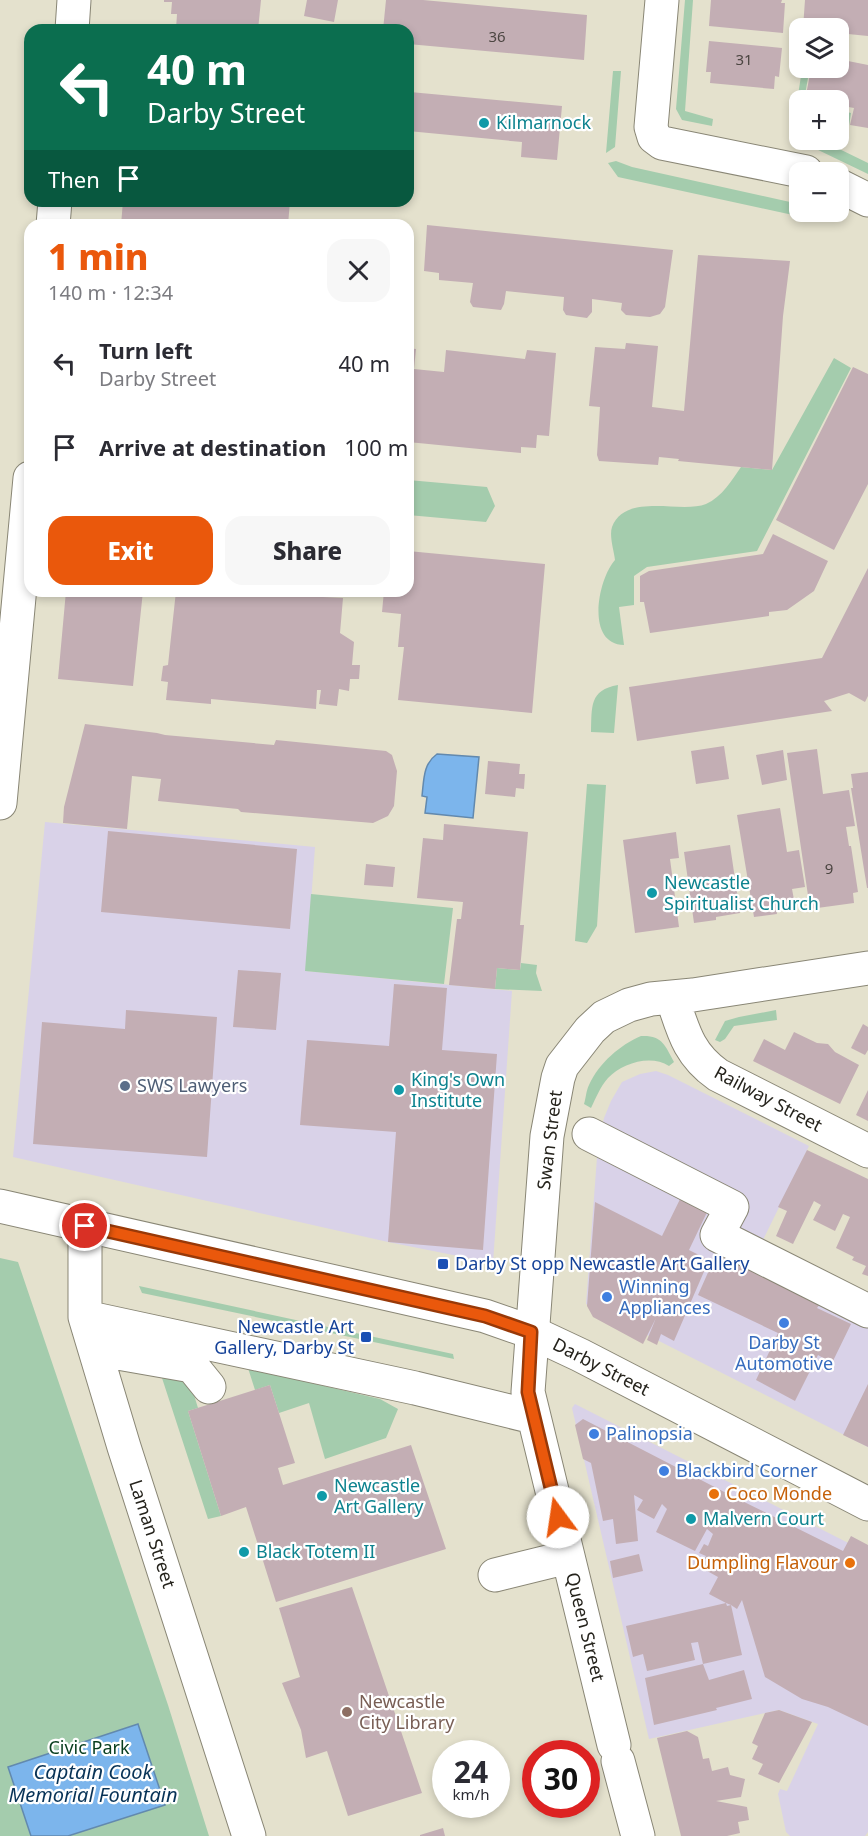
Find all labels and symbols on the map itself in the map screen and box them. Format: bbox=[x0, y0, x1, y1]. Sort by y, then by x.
house number: 36 bbox=[488, 26, 506, 46]
house number: 31 bbox=[735, 49, 753, 69]
place label: Kilmarnock bbox=[496, 110, 591, 134]
marker: Kilmarnock bbox=[477, 116, 491, 130]
house number: 9 bbox=[825, 858, 833, 878]
place label: Newcastle Spiritualist Church bbox=[664, 870, 819, 915]
marker: Newcastle Spiritualist Church bbox=[645, 886, 659, 900]
street label: Railway Street bbox=[710, 1060, 827, 1137]
place label: King's Own Institute bbox=[411, 1067, 505, 1112]
place label: SWS Lawyers bbox=[137, 1073, 247, 1097]
marker: SWS Lawyers bbox=[118, 1079, 132, 1093]
marker: King's Own Institute bbox=[392, 1083, 406, 1097]
street label: Swan Street bbox=[531, 1088, 567, 1191]
pin bbox=[59, 1200, 110, 1251]
place label: Darby St opp Newcastle Art Gallery bbox=[455, 1251, 750, 1275]
marker: Darby St opp Newcastle Art Gallery bbox=[436, 1257, 450, 1271]
place label: Winning Appliances bbox=[619, 1274, 711, 1319]
marker: Winning Appliances bbox=[600, 1290, 614, 1304]
place label: Newcastle Art Gallery, Darby St bbox=[214, 1314, 354, 1359]
marker: Darby St Automotive bbox=[777, 1316, 791, 1330]
marker: Newcastle Art Gallery, Darby St bbox=[359, 1330, 373, 1344]
place label: Darby St Automotive bbox=[735, 1330, 833, 1375]
street label: Darby Street bbox=[549, 1331, 654, 1401]
place label: Palinopsia bbox=[606, 1421, 693, 1445]
marker: Palinopsia bbox=[587, 1427, 601, 1441]
place label: Blackbird Corner bbox=[676, 1458, 818, 1482]
marker: Blackbird Corner bbox=[657, 1464, 671, 1478]
place label: Newcastle Art Gallery bbox=[334, 1473, 424, 1518]
street label: Laman Street bbox=[124, 1476, 182, 1591]
place label: Coco Monde bbox=[726, 1481, 832, 1505]
position arrow bbox=[526, 1485, 590, 1549]
marker: Coco Monde bbox=[707, 1487, 721, 1501]
marker: Newcastle Art Gallery bbox=[315, 1489, 329, 1503]
place label: Malvern Court bbox=[703, 1506, 824, 1530]
marker: Malvern Court bbox=[684, 1512, 698, 1526]
place label: Black Totem II bbox=[256, 1539, 375, 1563]
marker: Black Totem II bbox=[237, 1545, 251, 1559]
place label: Dumpling Flavour bbox=[687, 1550, 839, 1574]
marker: Dumpling Flavour bbox=[843, 1556, 857, 1570]
street label: Queen Street bbox=[561, 1570, 611, 1684]
place label: Newcastle City Library bbox=[359, 1689, 455, 1734]
marker: Newcastle City Library bbox=[340, 1705, 354, 1719]
park label: Civic Park bbox=[48, 1735, 130, 1759]
speed limit sign: 30 bbox=[522, 1740, 600, 1818]
water label: Captain Cook Memorial Fountain bbox=[8, 1758, 178, 1808]

